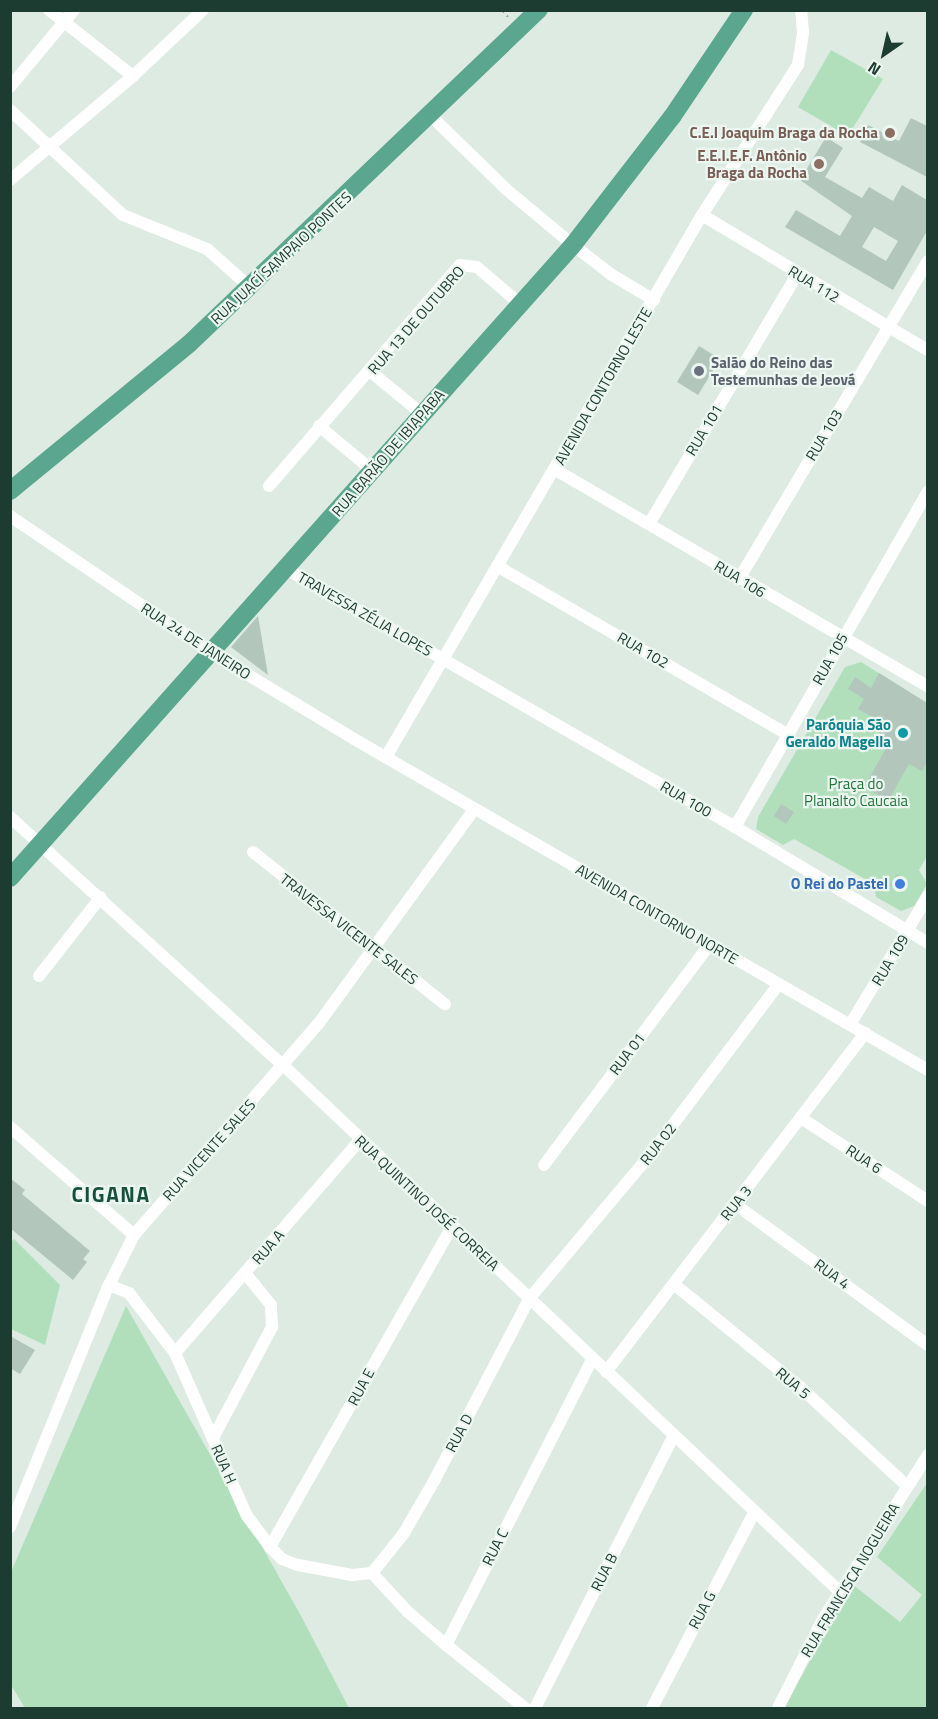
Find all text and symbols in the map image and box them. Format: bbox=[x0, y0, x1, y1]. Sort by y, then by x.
north arrow bbox=[854, 24, 914, 84]
text: N bbox=[863, 56, 885, 82]
place label: C.E.I Joaquim Braga da Rocha bbox=[690, 124, 878, 142]
marker: C.E.I Joaquim Braga da Rocha bbox=[883, 126, 897, 140]
place label: E.E.I.E.F. Antônio Braga da Rocha bbox=[697, 146, 807, 181]
marker: E.E.I.E.F. Antônio Braga da Rocha bbox=[812, 157, 826, 171]
street label: RUA JUACÍ SAMPAIO PONTES bbox=[207, 188, 355, 328]
street label: RUA 13 DE OUTUBRO bbox=[364, 262, 468, 378]
street label: RUA 112 bbox=[785, 262, 843, 306]
street label: AVENIDA CONTORNO LESTE bbox=[550, 304, 656, 468]
place label: Salão do Reino das Testemunhas de Jeová bbox=[711, 353, 855, 388]
marker: Salão do Reino das Testemunhas de Jeová bbox=[692, 364, 706, 378]
street label: RUA BARÃO DE IBIAPABA bbox=[328, 386, 448, 520]
street label: RUA 101 bbox=[682, 401, 726, 459]
street label: RUA 103 bbox=[802, 406, 846, 464]
street label: RUA 106 bbox=[711, 557, 769, 601]
street label: TRAVESSA ZÉLIA LOPES bbox=[295, 568, 435, 660]
street label: RUA 24 DE JANEIRO bbox=[138, 599, 254, 683]
street label: RUA 102 bbox=[614, 628, 672, 672]
street label: RUA 105 bbox=[808, 630, 852, 688]
place label: Paróquia São Geraldo Magella bbox=[785, 715, 891, 750]
marker: Paróquia São Geraldo Magella bbox=[896, 726, 910, 740]
park label: Praça do Planalto Caucaia bbox=[804, 774, 908, 809]
street label: RUA 100 bbox=[657, 777, 715, 821]
street label: AVENIDA CONTORNO NORTE bbox=[573, 860, 741, 968]
street label: TRAVESSA VICENTE SALES bbox=[277, 870, 421, 988]
place label: O Rei do Pastel bbox=[791, 875, 888, 893]
marker: O Rei do Pastel bbox=[893, 877, 907, 891]
street label: RUA 109 bbox=[868, 931, 912, 989]
street label: RUA 01 bbox=[605, 1029, 649, 1079]
street label: RUA VICENTE SALES bbox=[159, 1096, 259, 1204]
street label: RUA 02 bbox=[636, 1120, 680, 1168]
street label: RUA QUINTINO JOSÉ CORREIA bbox=[351, 1131, 503, 1275]
street label: RUA 6 bbox=[843, 1141, 885, 1177]
district label: CIGANA bbox=[71, 1181, 151, 1207]
street label: RUA 3 bbox=[717, 1182, 755, 1224]
street label: RUA A bbox=[248, 1226, 288, 1268]
street label: RUA 4 bbox=[811, 1255, 853, 1293]
street label: RUA 5 bbox=[772, 1363, 814, 1403]
street label: RUA E bbox=[344, 1365, 378, 1409]
street label: RUA D bbox=[441, 1411, 477, 1455]
street label: RUA H bbox=[207, 1442, 241, 1486]
street label: RUA FRANCISCA NOGUEIRA bbox=[797, 1500, 903, 1660]
street label: RUA C bbox=[478, 1525, 512, 1569]
street label: RUA B bbox=[587, 1550, 621, 1594]
street label: RUA G bbox=[685, 1588, 719, 1632]

